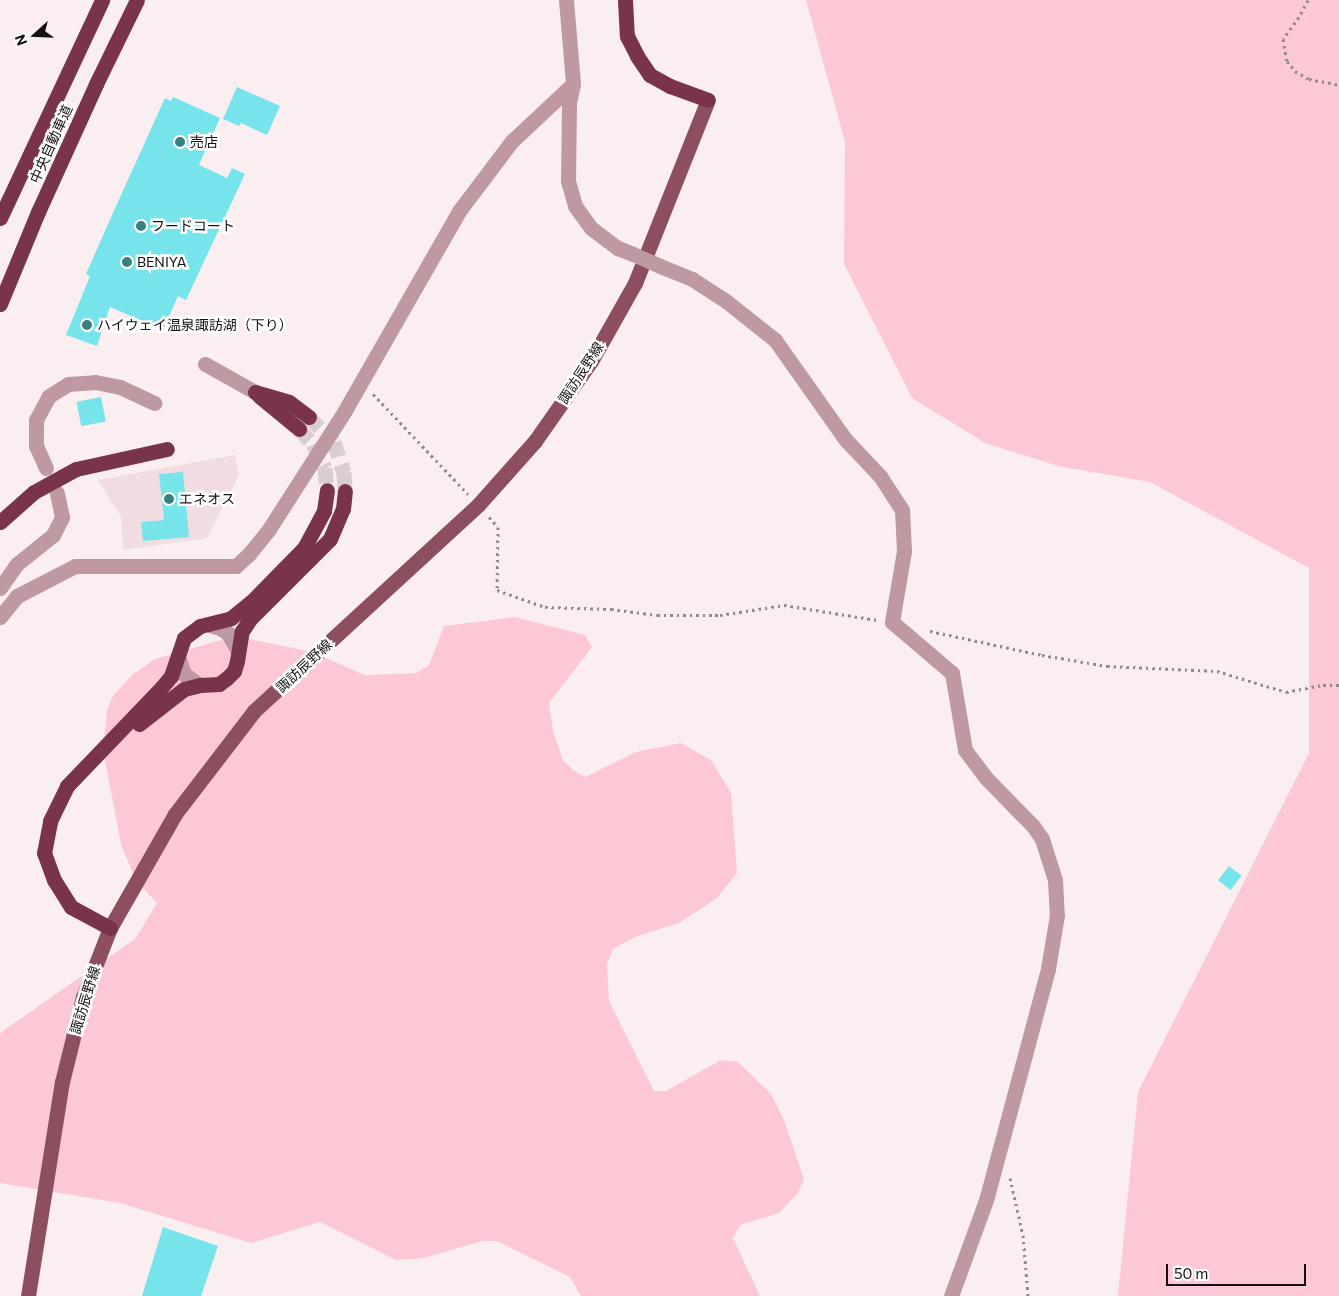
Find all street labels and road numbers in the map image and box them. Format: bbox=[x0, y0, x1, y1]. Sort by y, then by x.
street label: 中央自動車道 bbox=[26, 102, 76, 186]
street label: 諏訪辰野線 bbox=[555, 339, 607, 407]
street label: 諏訪辰野線 bbox=[273, 636, 335, 696]
street label: 諏訪辰野線 bbox=[67, 964, 103, 1036]

